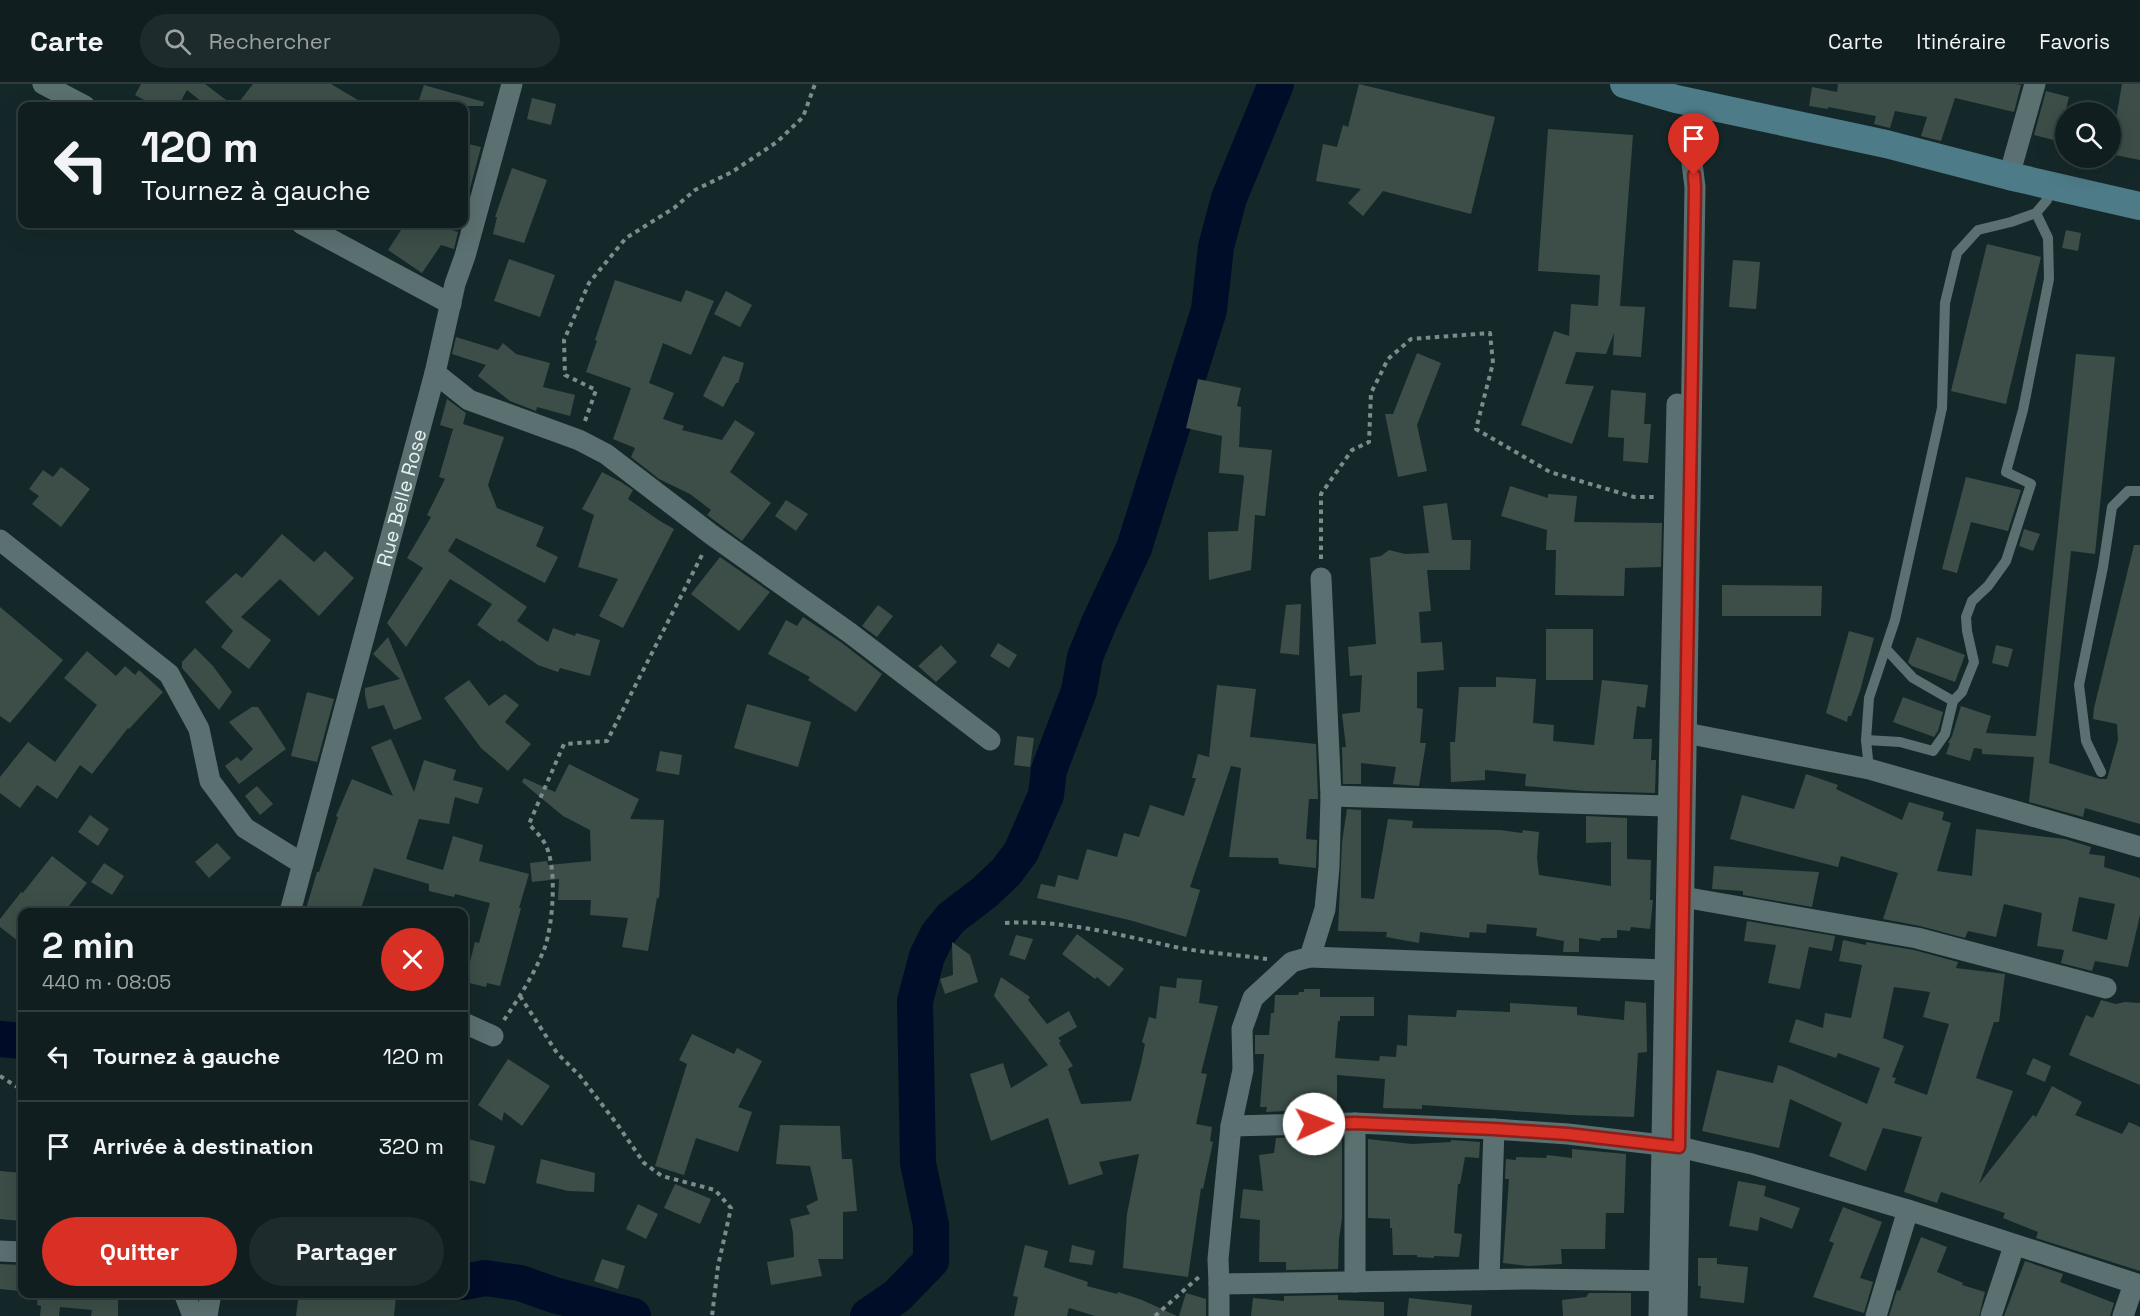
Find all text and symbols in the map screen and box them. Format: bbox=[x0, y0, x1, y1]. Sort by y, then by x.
search box bbox=[140, 14, 560, 68]
text: Carte bbox=[30, 23, 104, 59]
icon: search bbox=[161, 25, 194, 58]
text: Rechercher bbox=[209, 27, 331, 55]
text: Carte bbox=[1828, 28, 1883, 55]
text: Itinéraire bbox=[1916, 28, 2006, 55]
text: Favoris bbox=[2039, 28, 2110, 55]
map controls bbox=[2055, 102, 2121, 168]
button: search bbox=[2055, 102, 2121, 168]
pin bbox=[1668, 113, 1719, 175]
text: 120 m bbox=[141, 121, 259, 174]
icon: arrive bbox=[1677, 122, 1710, 155]
icon: left bbox=[42, 126, 120, 204]
text: Tournez à gauche bbox=[141, 173, 371, 208]
street label: Rue Belle Rose bbox=[371, 426, 432, 569]
text: 2 min bbox=[42, 923, 135, 969]
button: close bbox=[381, 928, 444, 991]
text: 440 m · 08:05 bbox=[42, 969, 171, 995]
icon: left bbox=[42, 1040, 75, 1073]
text: Tournez à gauche bbox=[93, 1042, 280, 1070]
text: 120 m bbox=[383, 1042, 444, 1070]
position arrow bbox=[1282, 1092, 1346, 1156]
icon: arrive bbox=[42, 1130, 75, 1163]
text: Arrivée à destination bbox=[93, 1132, 314, 1160]
text: 320 m bbox=[379, 1132, 444, 1160]
button: Quitter bbox=[42, 1217, 237, 1286]
button: Partager bbox=[249, 1217, 444, 1286]

